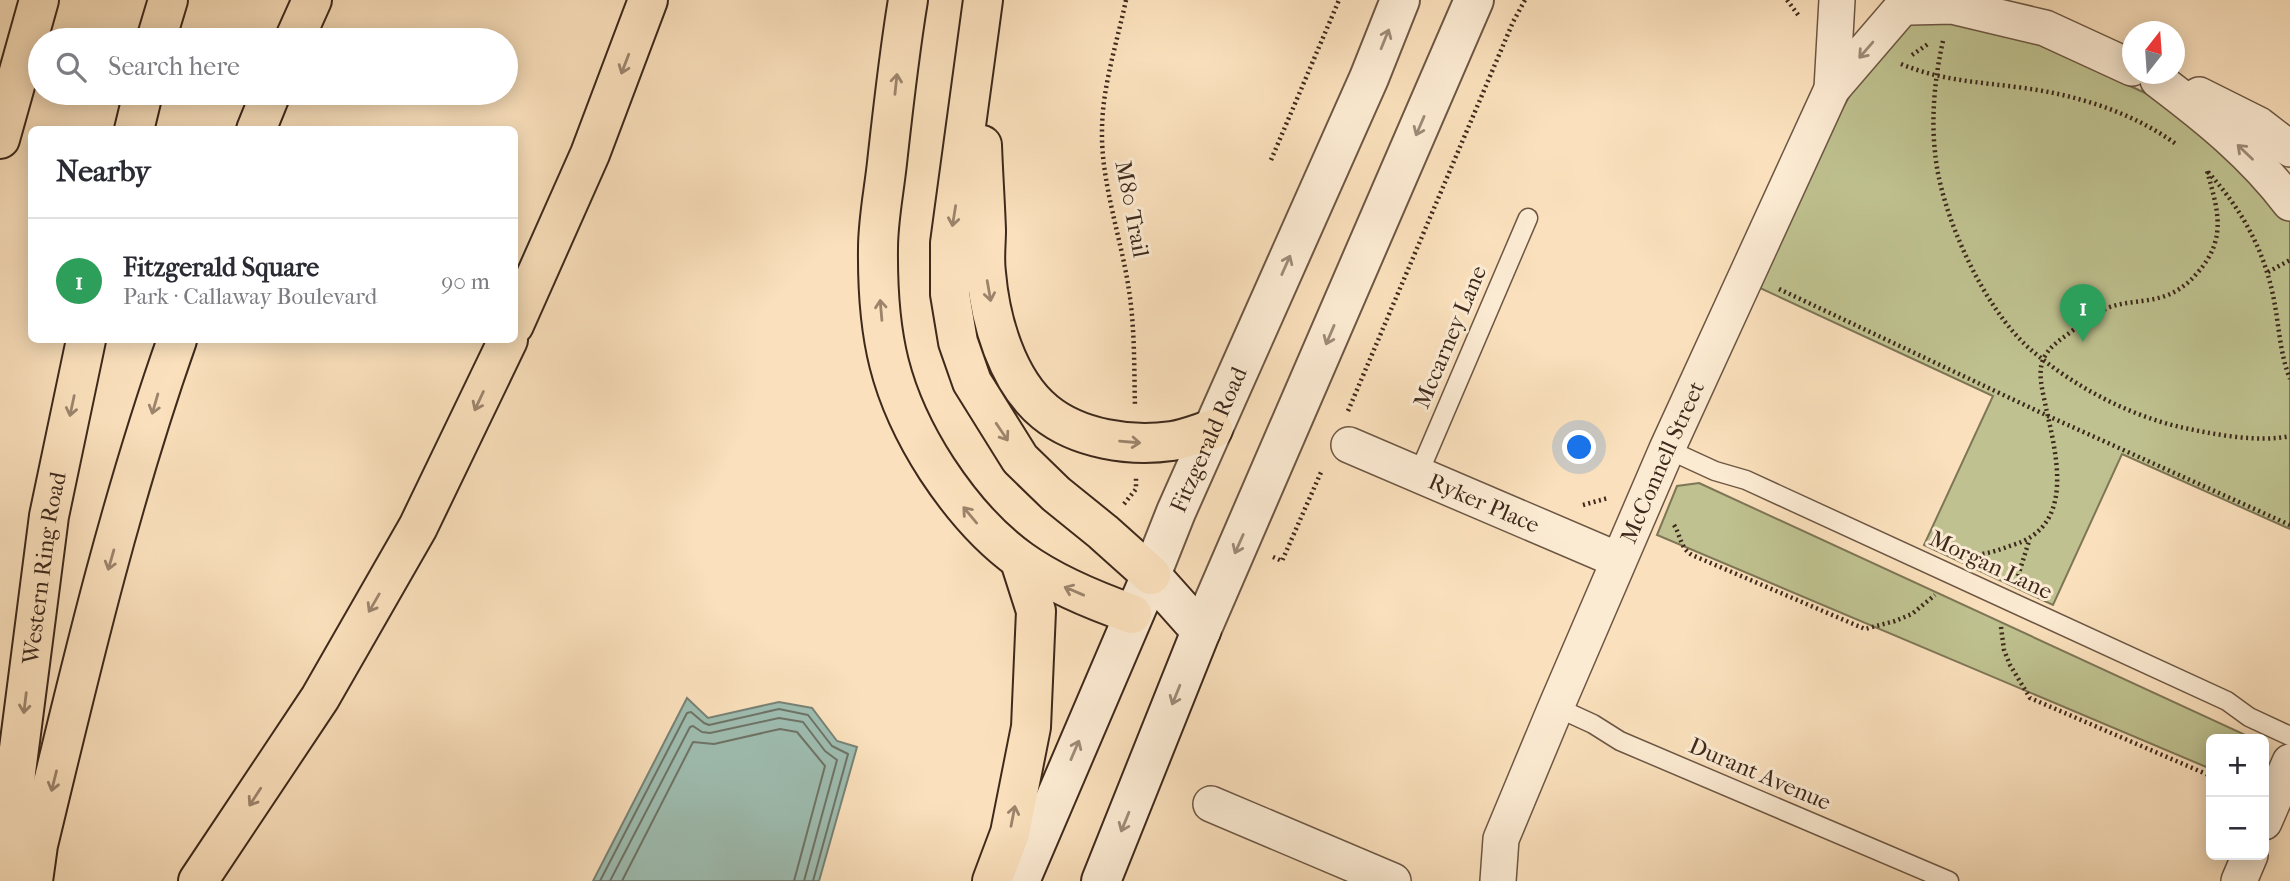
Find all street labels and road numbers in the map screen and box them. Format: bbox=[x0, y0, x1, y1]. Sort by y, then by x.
street label: M80 Trail bbox=[1109, 158, 1155, 260]
street label: Mccarney Lane bbox=[1408, 262, 1492, 412]
street label: Fitzgerald Road bbox=[1164, 362, 1253, 517]
street label: McConnell Street bbox=[1615, 377, 1710, 547]
street label: Ryker Place bbox=[1425, 467, 1544, 538]
street label: Western Ring Road bbox=[16, 469, 72, 667]
street label: Morgan Lane bbox=[1925, 525, 2057, 605]
street label: Durant Avenue bbox=[1685, 732, 1835, 816]

